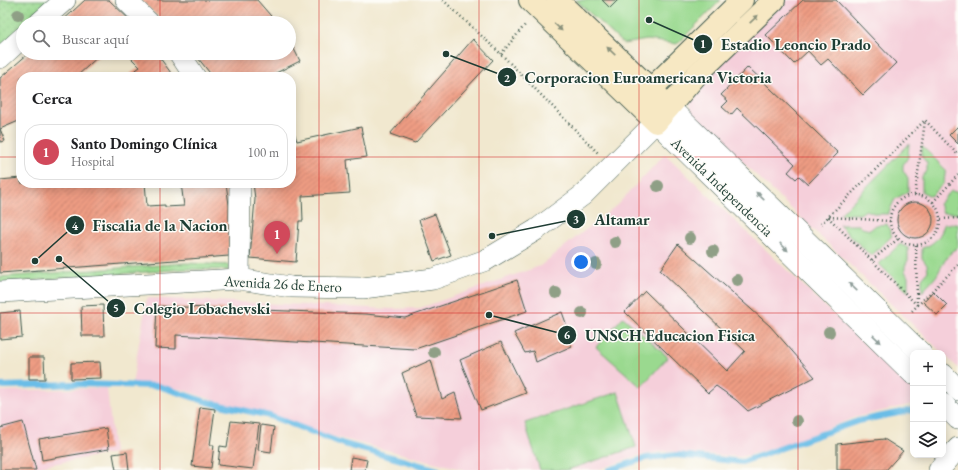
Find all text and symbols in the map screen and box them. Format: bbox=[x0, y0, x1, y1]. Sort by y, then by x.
one-way arrow bbox=[750, 15, 759, 24]
search box bbox=[16, 16, 296, 60]
one-way arrow bbox=[553, 22, 563, 32]
icon: search bbox=[30, 27, 52, 49]
text: Buscar aquí bbox=[62, 29, 129, 48]
callout: Estadio Leoncio Prado bbox=[693, 30, 879, 58]
text: Estadio Leoncio Prado bbox=[721, 34, 871, 55]
text: 1 bbox=[700, 36, 706, 52]
one-way arrow bbox=[606, 47, 616, 56]
callout: Corporacion Euroamericana Victoria bbox=[497, 63, 780, 91]
text: Corporacion Euroamericana Victoria bbox=[525, 67, 772, 88]
text: 2 bbox=[504, 70, 511, 86]
text: Cerca bbox=[32, 87, 72, 109]
street label: Avenida Independencia bbox=[667, 132, 777, 240]
text: Santo Domingo Clínica bbox=[71, 134, 217, 153]
text: 1 bbox=[43, 144, 49, 161]
text: 100 m bbox=[248, 144, 279, 161]
text: Hospital bbox=[71, 153, 115, 170]
one-way arrow bbox=[755, 191, 765, 201]
callout: Altamar bbox=[566, 205, 658, 233]
text: Altamar bbox=[593, 209, 650, 230]
callout: Fiscalia de la Nacion bbox=[65, 211, 236, 239]
text: 3 bbox=[573, 211, 579, 227]
text: Fiscalia de la Nacion bbox=[92, 215, 228, 236]
text: 4 bbox=[72, 218, 79, 234]
pin: 1 bbox=[264, 221, 290, 254]
one-way arrow bbox=[779, 243, 789, 252]
your location bbox=[571, 252, 591, 272]
street label: Avenida 26 de Enero bbox=[223, 271, 342, 296]
one-way arrow bbox=[848, 282, 858, 292]
callout: Colegio Lobachevski bbox=[106, 294, 278, 322]
text: Colegio Lobachevski bbox=[134, 298, 270, 319]
text: 5 bbox=[113, 300, 119, 316]
callout: UNSCH Educacion Fisica bbox=[557, 321, 763, 349]
text: UNSCH Educacion Fisica bbox=[585, 325, 756, 346]
text: 6 bbox=[564, 327, 571, 343]
one-way arrow bbox=[872, 334, 882, 343]
map controls bbox=[910, 350, 946, 458]
button: + bbox=[910, 350, 946, 386]
button: − bbox=[910, 386, 946, 422]
button: layers bbox=[910, 422, 946, 458]

